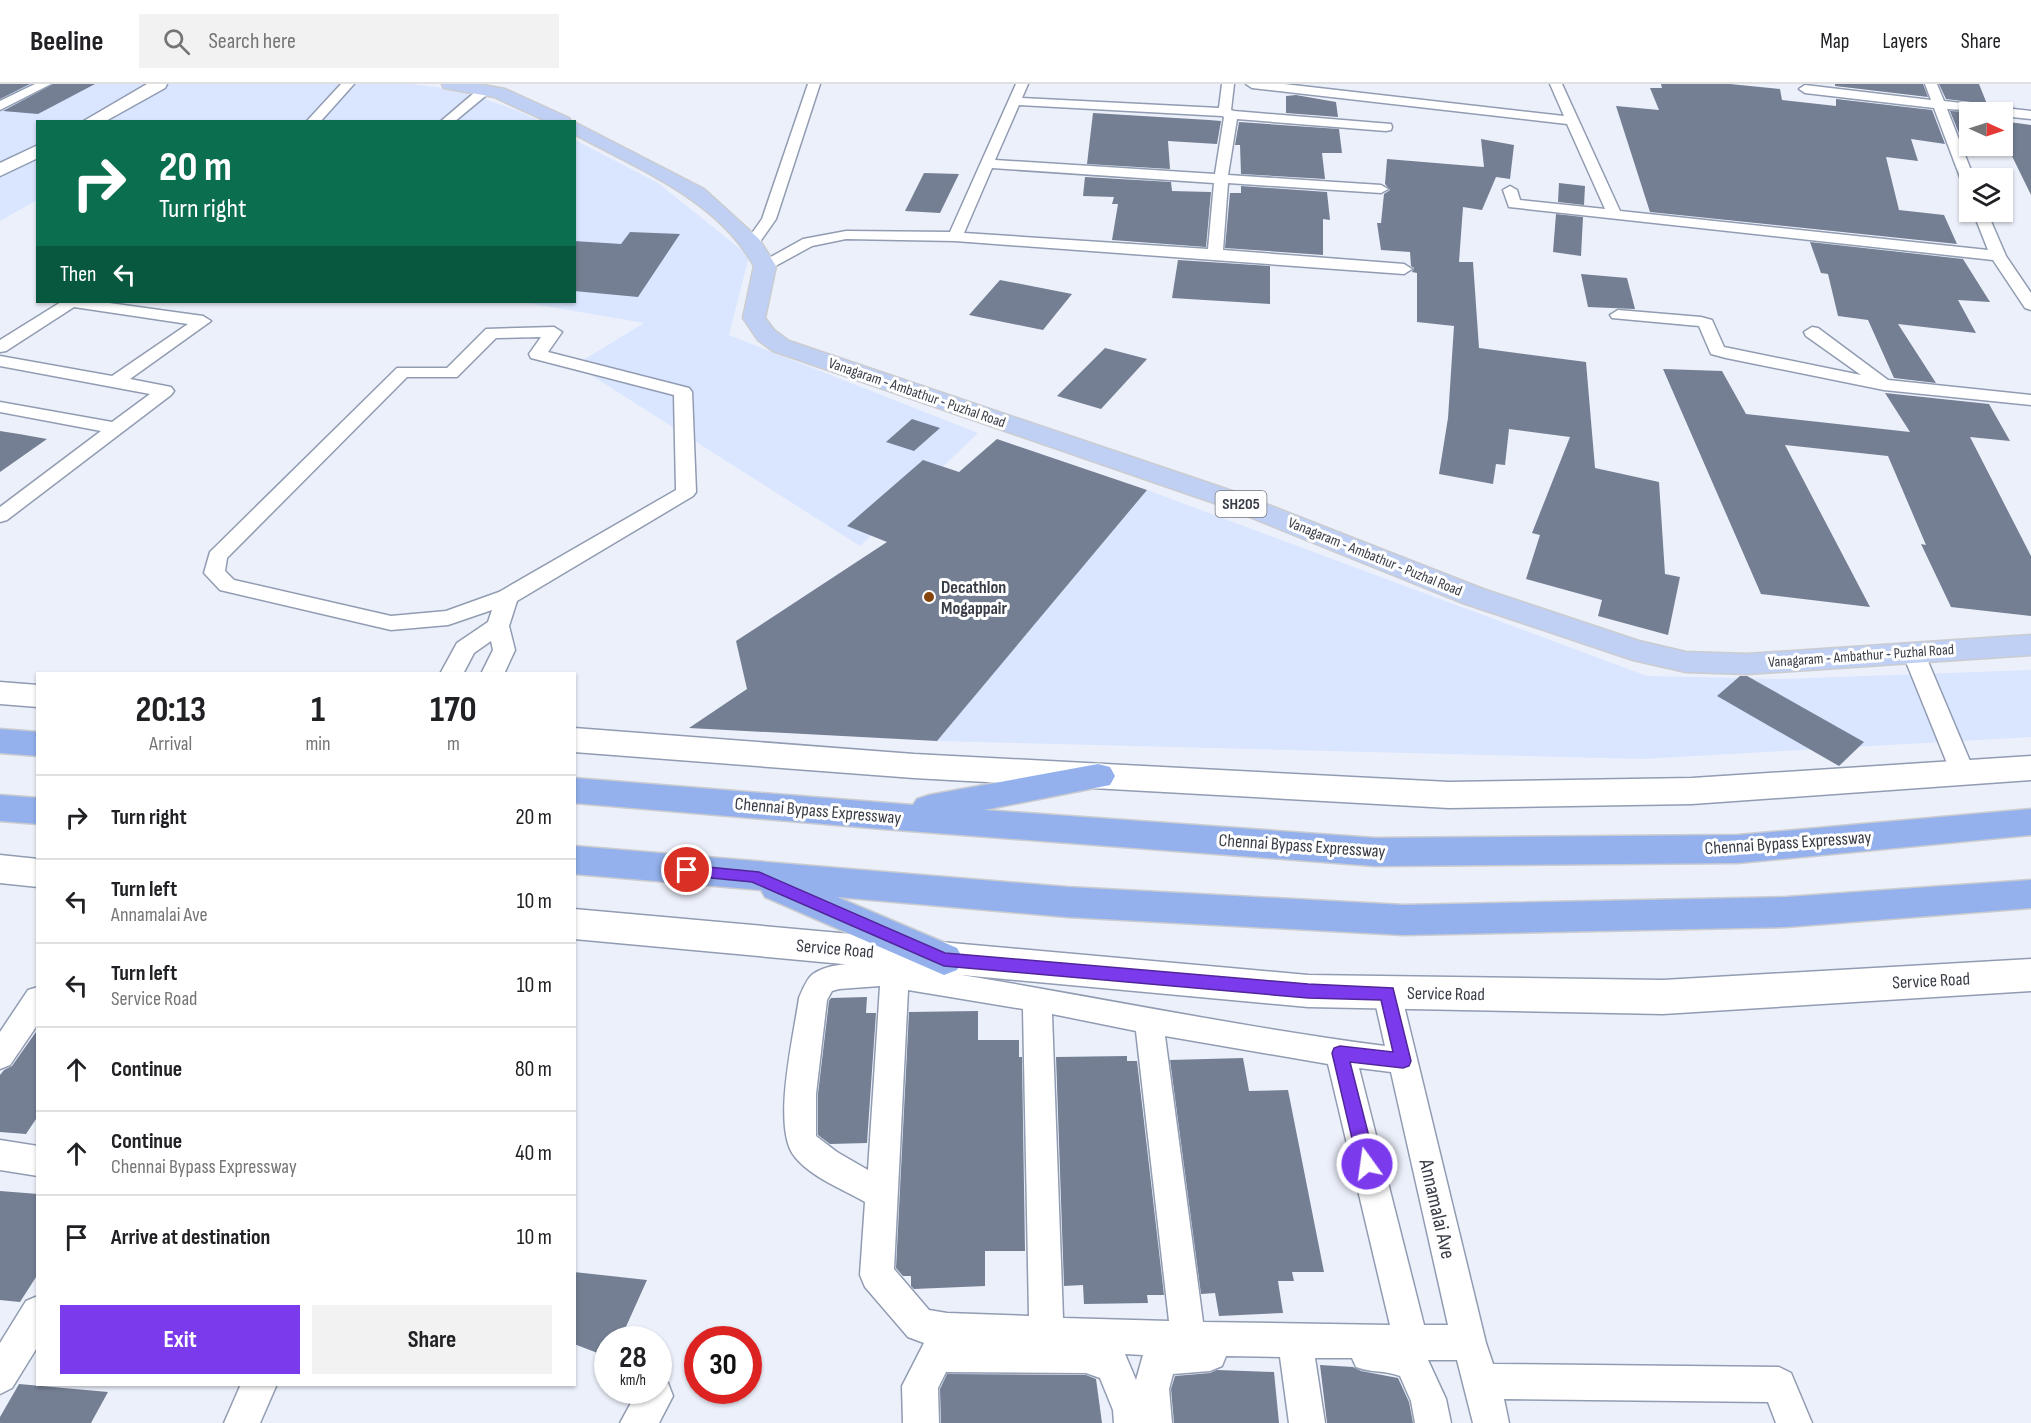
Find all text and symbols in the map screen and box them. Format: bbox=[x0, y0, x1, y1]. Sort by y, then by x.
search box bbox=[139, 14, 559, 68]
text: Beeline bbox=[30, 25, 103, 58]
icon: search bbox=[160, 25, 193, 58]
text: Search here bbox=[208, 28, 296, 55]
text: Map bbox=[1820, 29, 1849, 54]
text: Layers bbox=[1882, 29, 1928, 54]
text: Share bbox=[1961, 29, 2001, 54]
north arrow bbox=[1959, 102, 2013, 156]
map controls bbox=[1959, 102, 2013, 222]
text: 20 m bbox=[159, 142, 232, 193]
icon: right bbox=[60, 144, 138, 222]
button: layers bbox=[1959, 168, 2013, 222]
text: Turn right bbox=[159, 193, 246, 225]
icon: left bbox=[108, 258, 141, 291]
text: Then bbox=[60, 261, 96, 288]
street label: Vanagaram - Ambathur - Puzhal Road bbox=[826, 354, 1008, 432]
road number: SH205 bbox=[1216, 491, 1266, 517]
street label: Vanagaram - Ambathur - Puzhal Road bbox=[1285, 513, 1465, 601]
place label: Decathlon Mogappair bbox=[941, 577, 1008, 619]
marker: Decathlon Mogappair bbox=[922, 590, 936, 604]
street label: Vanagaram - Ambathur - Puzhal Road bbox=[1768, 640, 1954, 672]
text: 20:13 bbox=[135, 689, 206, 732]
text: 1 bbox=[311, 689, 325, 732]
text: 170 bbox=[430, 689, 477, 732]
text: Arrival bbox=[149, 732, 192, 756]
text: min bbox=[306, 732, 331, 756]
text: m bbox=[447, 732, 460, 756]
street label: Chennai Bypass Expressway bbox=[734, 793, 902, 829]
icon: right bbox=[60, 801, 93, 834]
text: Turn right bbox=[111, 804, 187, 831]
text: 20 m bbox=[516, 804, 552, 831]
street label: Chennai Bypass Expressway bbox=[1704, 827, 1872, 859]
street label: Chennai Bypass Expressway bbox=[1218, 830, 1386, 862]
pin bbox=[661, 844, 712, 895]
icon: arrive bbox=[670, 853, 703, 886]
text: Turn left bbox=[111, 876, 177, 903]
icon: left bbox=[60, 885, 93, 918]
text: 10 m bbox=[517, 888, 552, 915]
text: Annamalai Ave bbox=[111, 903, 208, 927]
street label: Service Road bbox=[795, 935, 875, 963]
text: Turn left bbox=[111, 960, 177, 987]
street label: Service Road bbox=[1892, 968, 1970, 994]
icon: left bbox=[60, 969, 93, 1002]
text: 10 m bbox=[517, 972, 552, 999]
street label: Service Road bbox=[1407, 983, 1485, 1005]
text: Service Road bbox=[111, 987, 197, 1011]
icon: ahead bbox=[60, 1053, 93, 1086]
text: Continue bbox=[111, 1056, 182, 1083]
text: 80 m bbox=[515, 1056, 552, 1083]
text: Continue bbox=[111, 1128, 182, 1155]
position arrow bbox=[1335, 1132, 1399, 1196]
icon: ahead bbox=[60, 1137, 93, 1170]
text: 40 m bbox=[515, 1140, 552, 1167]
text: Chennai Bypass Expressway bbox=[111, 1155, 297, 1179]
street label: Annamalai Ave bbox=[1413, 1156, 1461, 1261]
icon: arrive bbox=[60, 1221, 93, 1254]
text: Arrive at destination bbox=[111, 1224, 270, 1251]
text: 10 m bbox=[517, 1224, 552, 1251]
button: Exit bbox=[60, 1305, 300, 1374]
button: Share bbox=[312, 1305, 552, 1374]
speed limit sign: 30 bbox=[684, 1326, 762, 1404]
text: 28 bbox=[619, 1340, 647, 1376]
text: km/h bbox=[620, 1371, 646, 1390]

